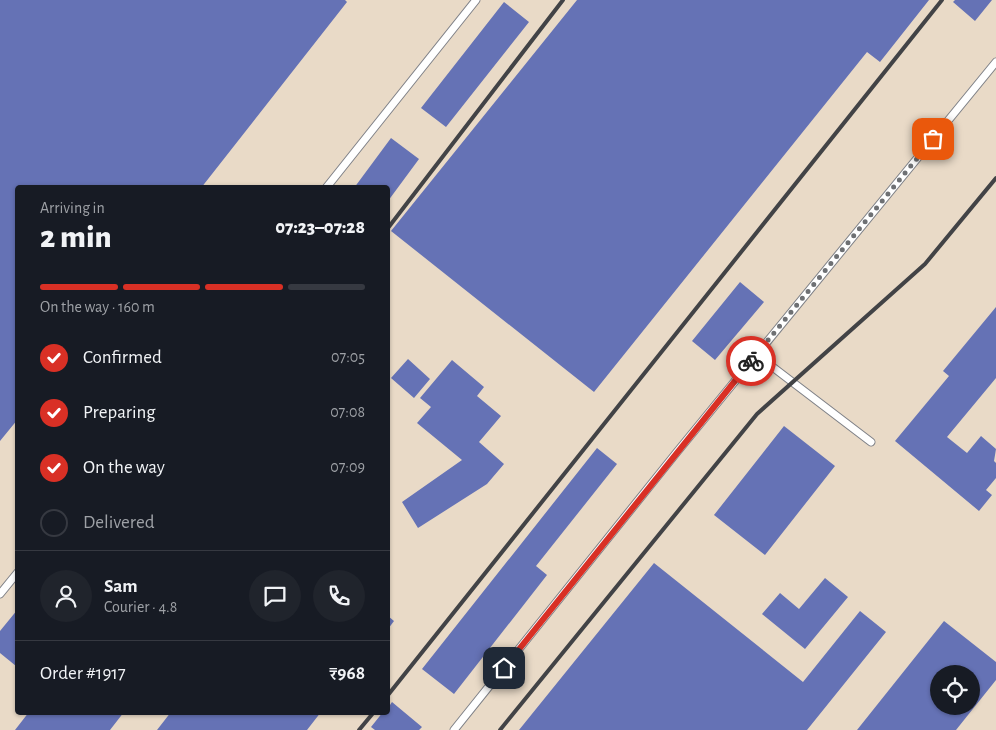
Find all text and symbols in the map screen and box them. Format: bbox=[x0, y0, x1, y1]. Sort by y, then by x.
pin bbox=[912, 118, 954, 160]
icon: bag bbox=[919, 125, 947, 153]
text: Arriving in bbox=[40, 200, 105, 216]
text: 07:23–07:28 bbox=[275, 218, 365, 237]
text: 2 min bbox=[40, 221, 112, 253]
text: On the way · 160 m bbox=[40, 299, 155, 315]
courier bbox=[726, 336, 776, 386]
icon: check bbox=[40, 344, 68, 372]
icon: bike bbox=[737, 347, 765, 375]
text: Confirmed bbox=[83, 348, 162, 367]
text: 07:05 bbox=[331, 349, 365, 365]
icon: check bbox=[40, 399, 68, 427]
text: Preparing bbox=[83, 403, 156, 422]
text: 07:08 bbox=[330, 404, 365, 420]
icon: check bbox=[40, 454, 68, 482]
text: On the way bbox=[83, 458, 165, 477]
text: 07:09 bbox=[330, 459, 365, 475]
text: Delivered bbox=[83, 513, 155, 532]
button: person bbox=[40, 570, 92, 622]
button: chat bbox=[249, 570, 301, 622]
button: phone bbox=[313, 570, 365, 622]
text: Sam bbox=[104, 577, 138, 596]
text: Courier · 4.8 bbox=[104, 599, 177, 615]
pin bbox=[483, 647, 525, 689]
icon: home bbox=[490, 654, 518, 682]
text: Order #1917 bbox=[40, 664, 126, 683]
text: ₹968 bbox=[329, 664, 365, 683]
map controls bbox=[930, 665, 980, 715]
button: locate bbox=[930, 665, 980, 715]

